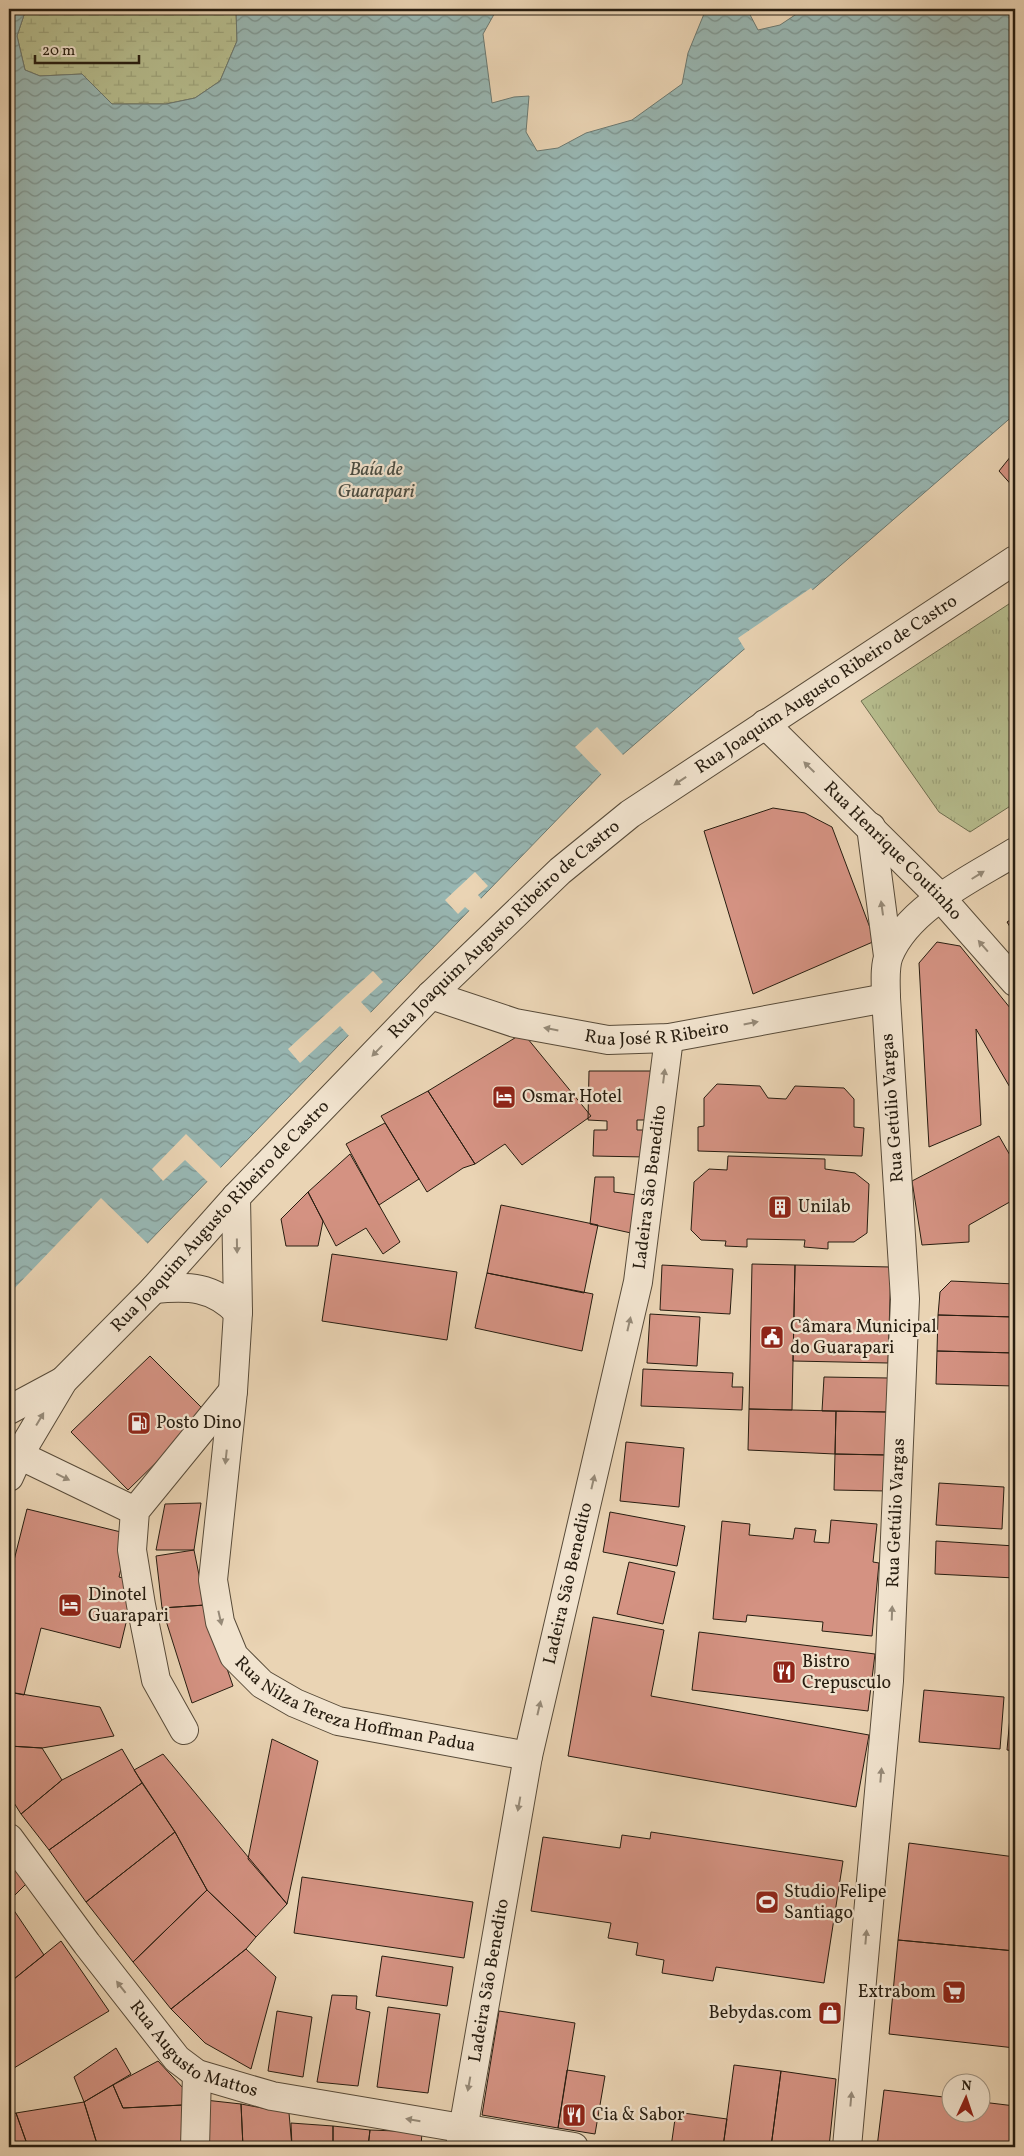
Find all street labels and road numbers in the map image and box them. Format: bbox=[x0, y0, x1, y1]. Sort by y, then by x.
street label: Rua Joaquim Augusto Ribeiro de Castro bbox=[690, 589, 962, 780]
street label: Rua Henrique Coutinho bbox=[818, 776, 968, 926]
street label: Rua Joaquim Augusto Ribeiro de Castro bbox=[383, 814, 626, 1044]
street label: Rua José R Ribeiro bbox=[583, 1015, 731, 1053]
street label: Rua Getúlio Vargas bbox=[875, 1032, 911, 1184]
street label: Rua Joaquim Augusto Ribeiro de Castro bbox=[105, 1095, 335, 1338]
street label: Ladeira São Benedito bbox=[627, 1103, 673, 1271]
street label: Rua Getúlio Vargas bbox=[880, 1438, 912, 1588]
street label: Ladeira São Benedito bbox=[537, 1500, 599, 1667]
street label: Rua Nilza Tereza Hoffman Padua bbox=[229, 1651, 478, 1759]
street label: Ladeira São Benedito bbox=[462, 1897, 515, 2064]
street label: Rua Augusto Mattos bbox=[123, 1995, 261, 2104]

